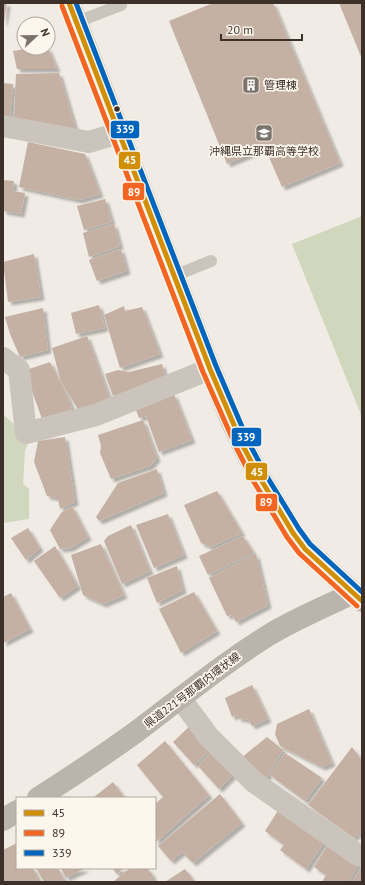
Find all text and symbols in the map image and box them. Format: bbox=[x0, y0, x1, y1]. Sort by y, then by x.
north arrow bbox=[16, 16, 56, 56]
scale bar bbox=[221, 16, 302, 42]
text: 20 m bbox=[227, 22, 253, 37]
text: N bbox=[37, 26, 53, 38]
building icon: 管理棟 bbox=[241, 75, 261, 95]
place label: 管理棟 bbox=[264, 78, 297, 92]
unlabelled marker bbox=[112, 104, 122, 114]
line badge: 339 bbox=[110, 120, 140, 139]
text: 339 bbox=[116, 122, 134, 136]
school or university icon: 沖縄県立那覇高等学校 bbox=[254, 123, 274, 143]
place label: 沖縄県立那覇高等学校 bbox=[209, 144, 319, 158]
line badge: 45 bbox=[118, 151, 141, 170]
text: 45 bbox=[124, 153, 136, 167]
line badge: 89 bbox=[122, 182, 145, 201]
text: 89 bbox=[128, 185, 140, 199]
line badge: 339 bbox=[231, 427, 262, 447]
text: 339 bbox=[237, 430, 255, 444]
line badge: 45 bbox=[245, 462, 268, 481]
text: 45 bbox=[251, 465, 263, 479]
line badge: 89 bbox=[255, 493, 278, 512]
text: 89 bbox=[260, 495, 272, 509]
street label: 県道221号那覇内環状線 bbox=[141, 649, 243, 731]
legend bbox=[16, 797, 156, 869]
text: 45 bbox=[52, 805, 65, 820]
text: 89 bbox=[52, 825, 65, 840]
text: 339 bbox=[52, 845, 72, 860]

